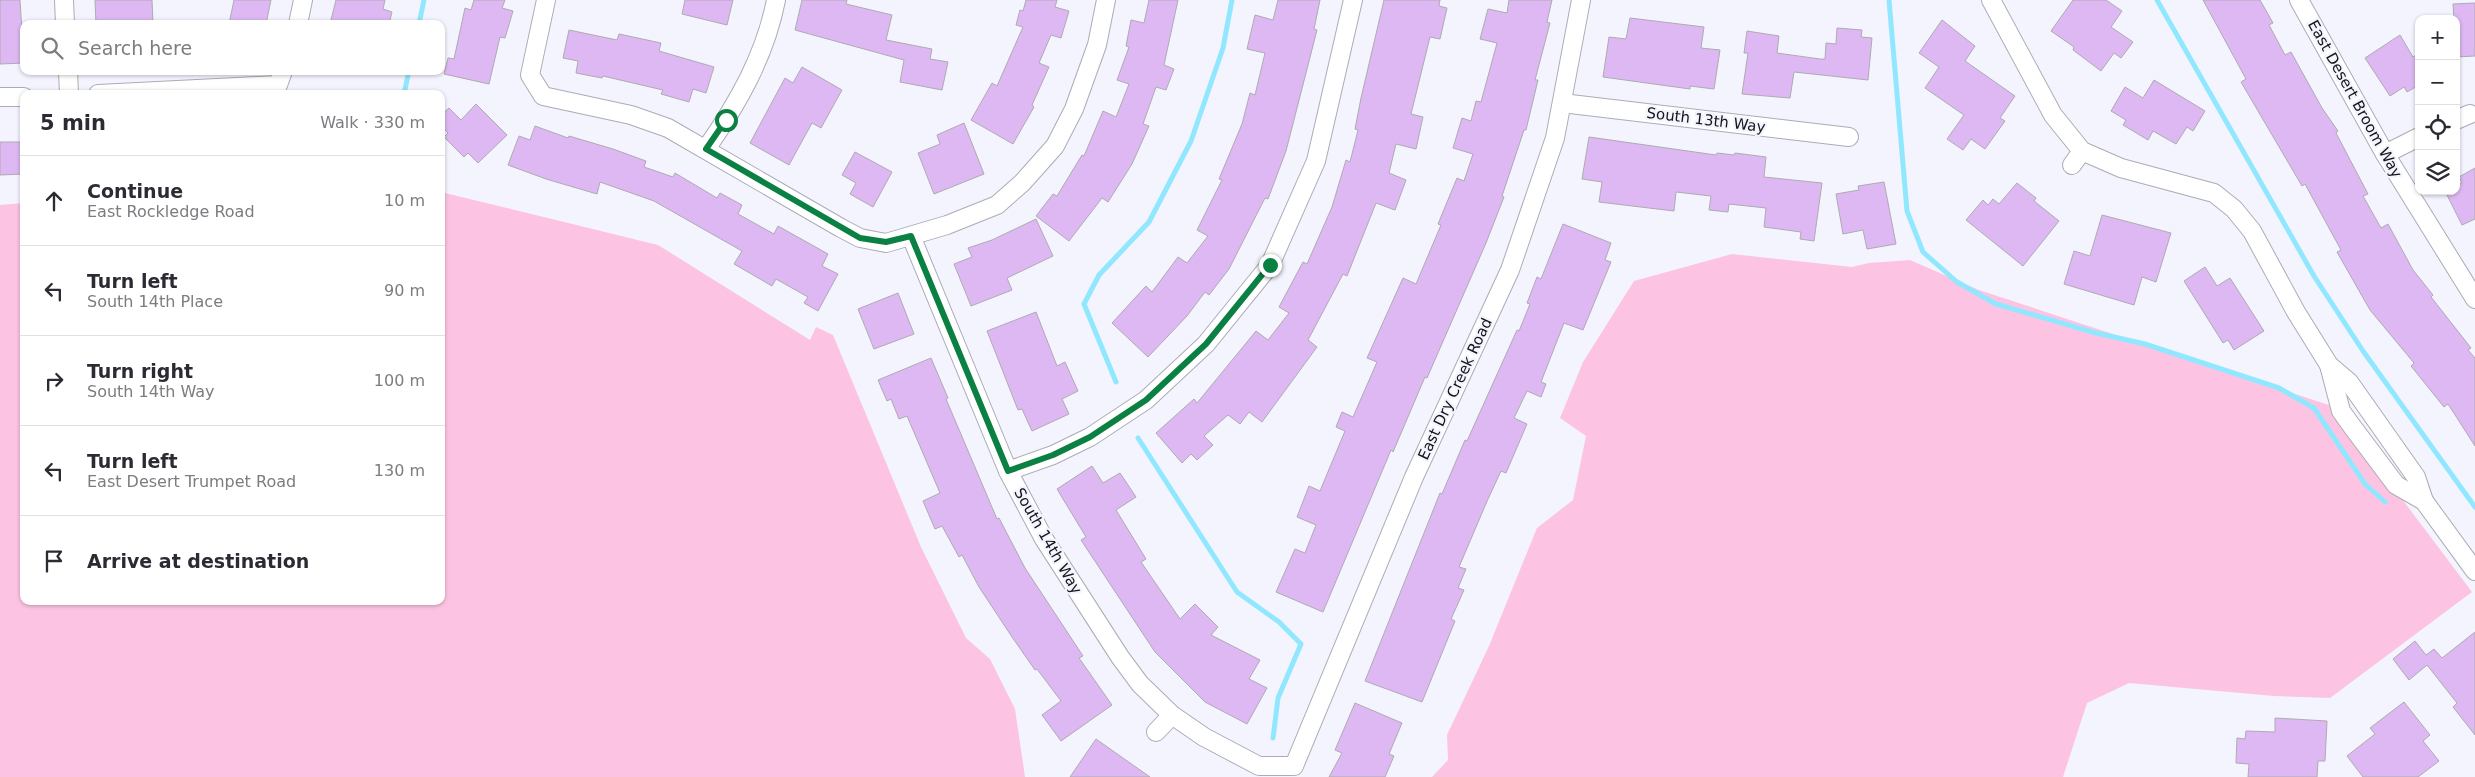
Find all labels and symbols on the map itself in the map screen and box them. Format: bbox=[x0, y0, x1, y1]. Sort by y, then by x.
street label: East Desert Broom Way bbox=[2304, 17, 2406, 181]
street label: South 13th Way bbox=[1646, 104, 1767, 136]
route start bbox=[715, 109, 738, 132]
route end bbox=[1259, 254, 1282, 277]
street label: East Dry Creek Road bbox=[1414, 315, 1496, 463]
street label: South 14th Way bbox=[1010, 485, 1086, 597]

